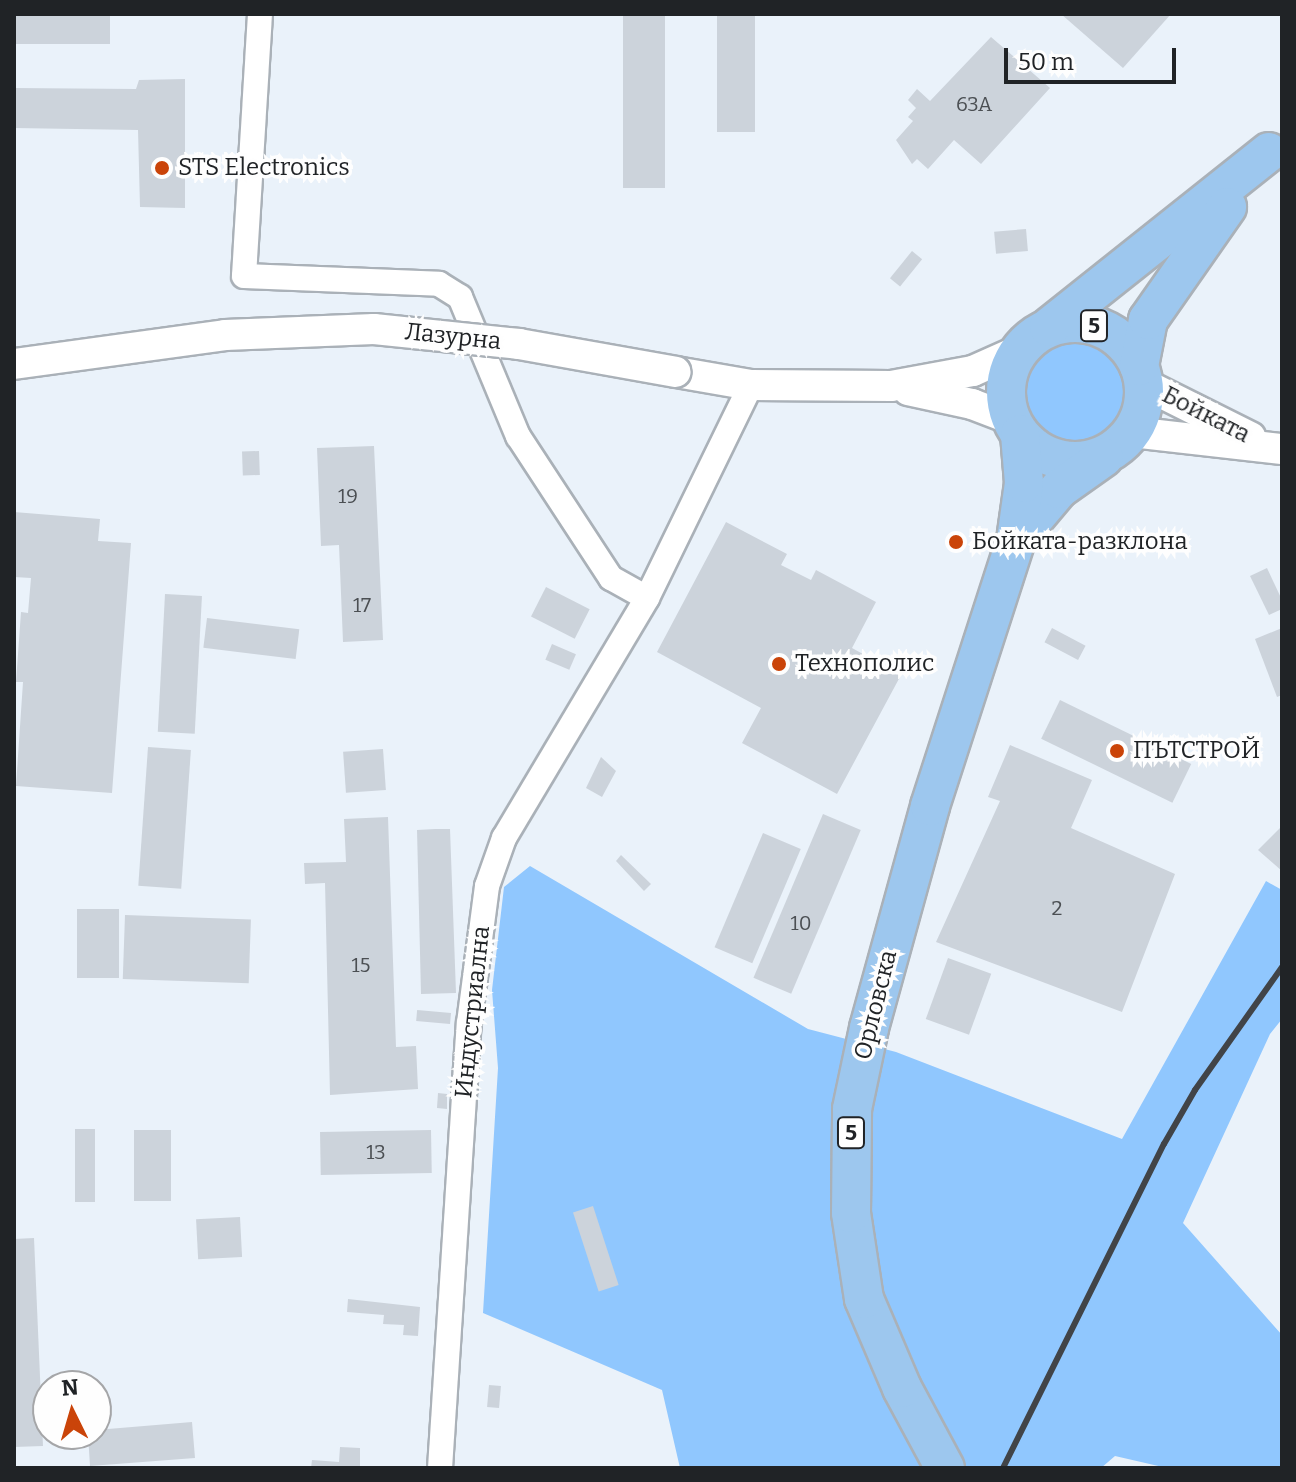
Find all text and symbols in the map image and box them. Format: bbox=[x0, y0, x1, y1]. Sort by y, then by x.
scale bar bbox=[1008, 32, 1180, 82]
text: 50 m bbox=[1018, 48, 1074, 76]
house number: 63А bbox=[956, 92, 992, 116]
place label: STS Electronics bbox=[178, 154, 350, 182]
marker: STS Electronics bbox=[153, 159, 171, 177]
road number: 5 bbox=[1078, 308, 1110, 344]
street label: Лазурна bbox=[403, 318, 503, 356]
street label: Бойката bbox=[1157, 381, 1255, 449]
house number: 19 bbox=[338, 484, 358, 508]
place label: Бойката-разклона bbox=[972, 528, 1188, 556]
marker: Бойката-разклона bbox=[947, 533, 965, 551]
house number: 17 bbox=[353, 593, 371, 617]
place label: Технополис bbox=[795, 650, 934, 678]
marker: Технополис bbox=[770, 655, 788, 673]
place label: ПЪТСТРОЙ bbox=[1133, 737, 1260, 765]
marker: ПЪТСТРОЙ bbox=[1108, 742, 1126, 760]
house number: 2 bbox=[1052, 896, 1062, 920]
house number: 10 bbox=[791, 911, 811, 935]
street label: Индустриална bbox=[450, 924, 496, 1100]
street label: Орловска bbox=[849, 947, 903, 1063]
house number: 15 bbox=[352, 953, 370, 977]
road number: 5 bbox=[835, 1115, 867, 1151]
house number: 13 bbox=[366, 1140, 386, 1164]
north arrow bbox=[32, 1370, 112, 1450]
text: N bbox=[60, 1373, 80, 1402]

